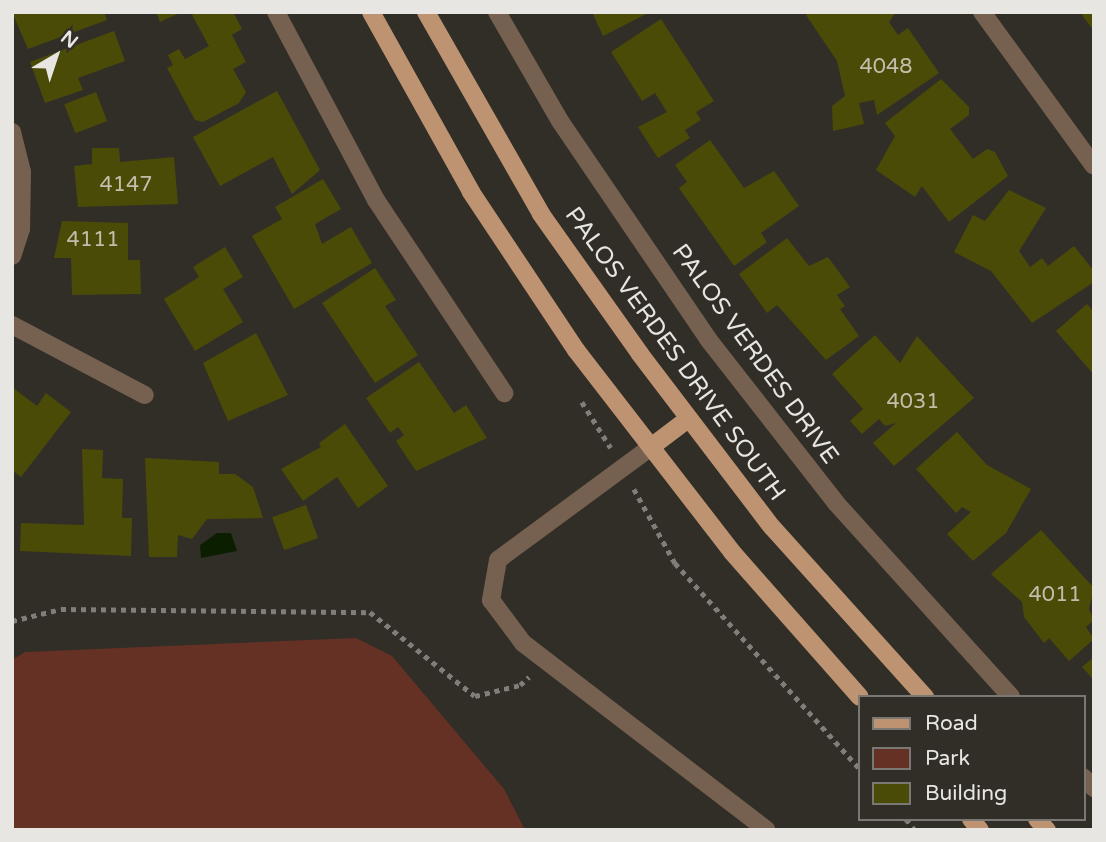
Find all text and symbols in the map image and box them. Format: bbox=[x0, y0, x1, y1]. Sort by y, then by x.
north arrow bbox=[21, 21, 91, 91]
text: N bbox=[56, 26, 82, 53]
house number: 4048 bbox=[860, 54, 912, 80]
house number: 4147 bbox=[100, 172, 152, 198]
street label: PALOS VERDES DRIVE SOUTH bbox=[559, 201, 791, 507]
house number: 4111 bbox=[67, 227, 119, 253]
street label: PALOS VERDES DRIVE bbox=[666, 238, 844, 470]
house number: 4031 bbox=[887, 389, 939, 415]
house number: 4011 bbox=[1029, 582, 1081, 608]
legend bbox=[858, 695, 1085, 821]
text: Road bbox=[925, 711, 978, 736]
text: Park bbox=[925, 746, 970, 771]
text: Building bbox=[925, 781, 1007, 806]

